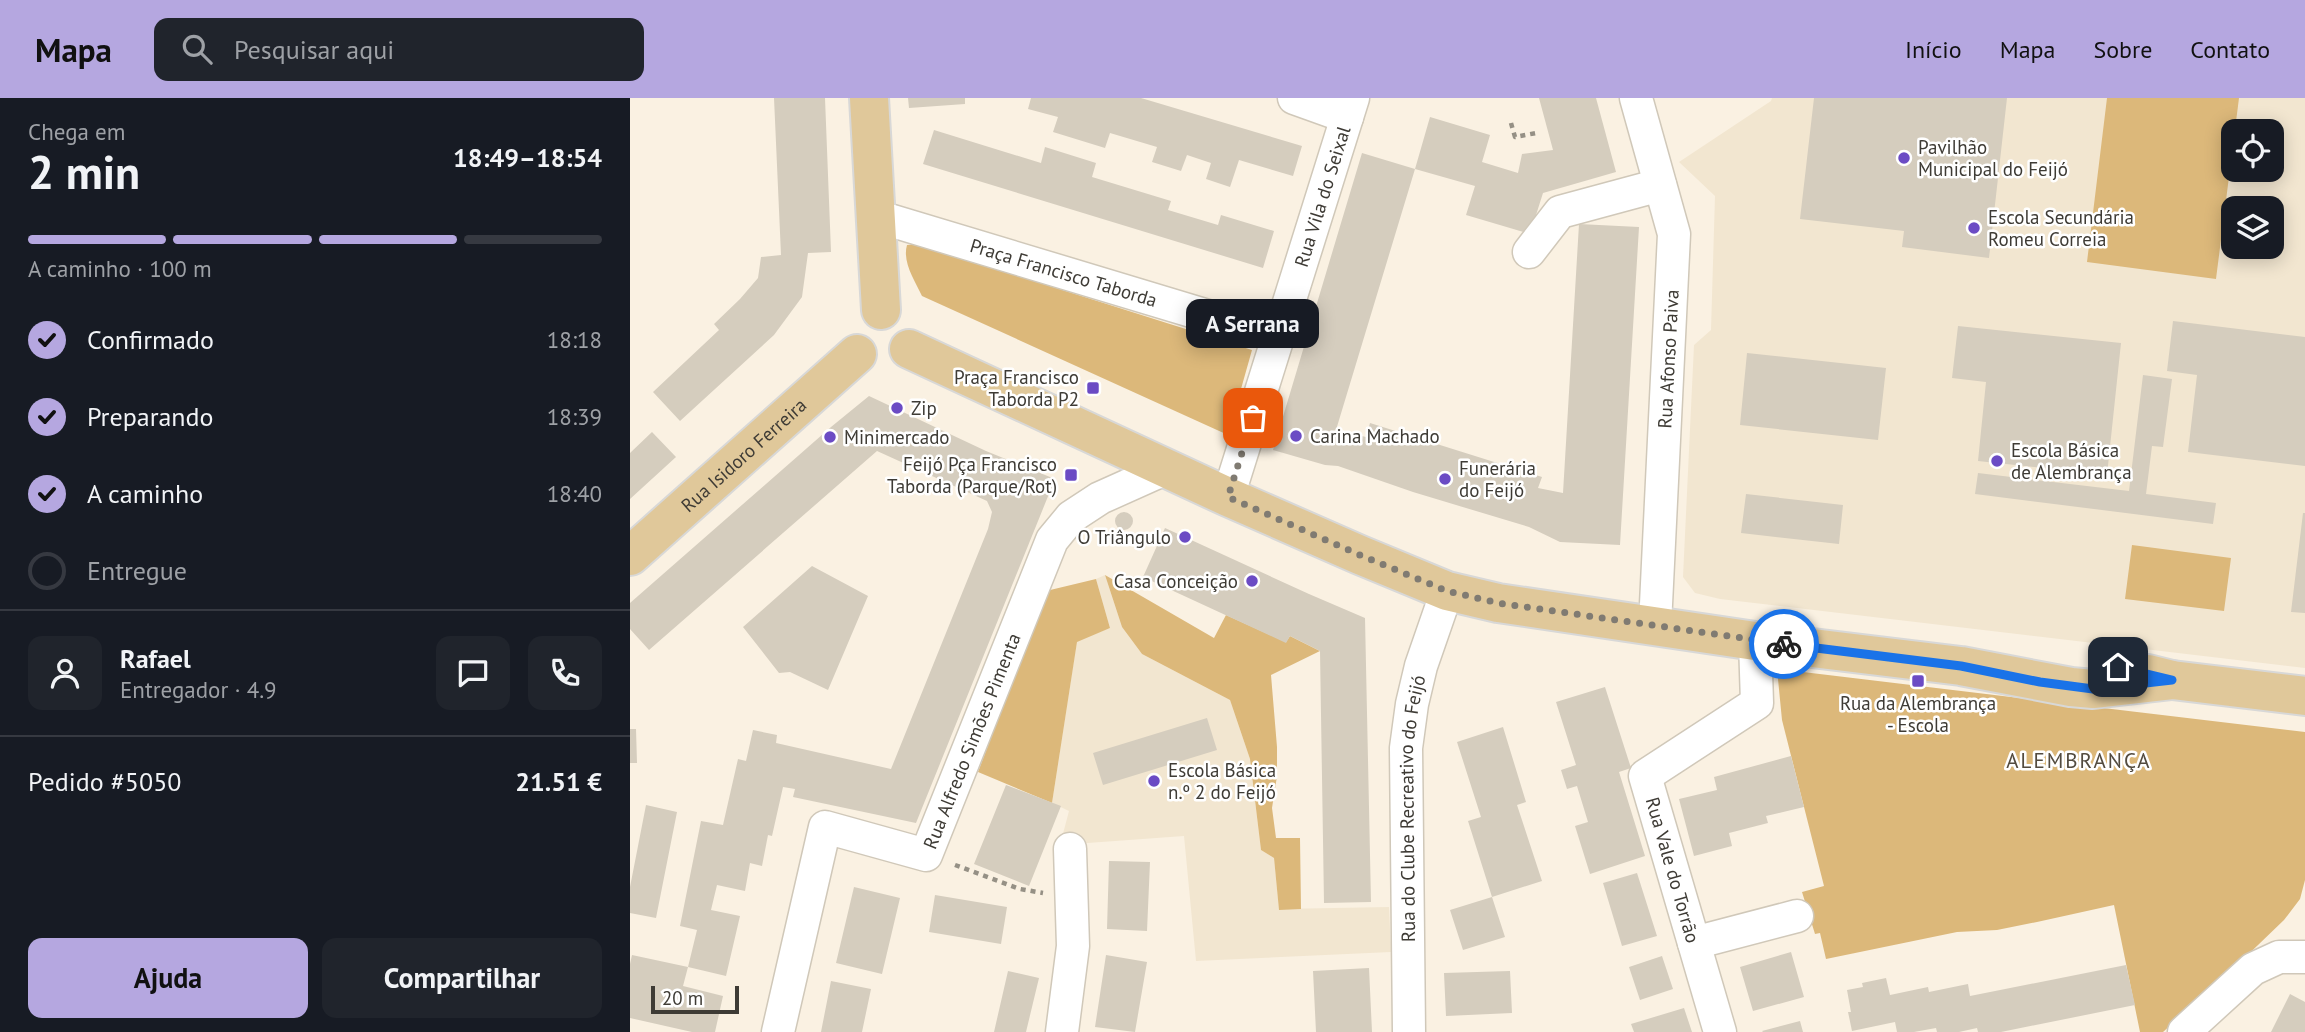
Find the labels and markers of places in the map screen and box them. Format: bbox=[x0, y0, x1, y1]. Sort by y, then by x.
place label: Pavilhão Municipal do Feijó bbox=[1918, 135, 2068, 181]
marker: Pavilhão Municipal do Feijó bbox=[1896, 150, 1912, 166]
place label: Escola Secundária Romeu Correia bbox=[1988, 205, 2134, 251]
marker: Escola Secundária Romeu Correia bbox=[1966, 220, 1982, 236]
callout: A Serrana bbox=[1186, 299, 1320, 348]
place label: Praça Francisco Taborda P2 bbox=[954, 365, 1079, 411]
marker: Praça Francisco Taborda P2 bbox=[1085, 380, 1101, 396]
pin bbox=[1223, 388, 1283, 448]
place label: Zip bbox=[911, 396, 937, 420]
marker: Zip bbox=[889, 400, 905, 416]
place label: Carina Machado bbox=[1310, 424, 1440, 448]
place label: Minimercado bbox=[844, 425, 950, 449]
marker: Carina Machado bbox=[1288, 428, 1304, 444]
marker: Minimercado bbox=[822, 429, 838, 445]
place label: Escola Básica de Alembrança bbox=[2011, 438, 2132, 484]
place label: Feijó Pça Francisco Taborda (Parque/Rot) bbox=[887, 452, 1057, 498]
marker: Escola Básica de Alembrança bbox=[1989, 453, 2005, 469]
place label: Funerária do Feijó bbox=[1459, 456, 1536, 502]
marker: Feijó Pça Francisco Taborda (Parque/Rot) bbox=[1063, 467, 1079, 483]
marker: Funerária do Feijó bbox=[1437, 471, 1453, 487]
place label: O Triângulo bbox=[1077, 525, 1171, 549]
marker: O Triângulo bbox=[1177, 529, 1193, 545]
place label: Casa Conceição bbox=[1114, 569, 1238, 593]
marker: Casa Conceição bbox=[1244, 573, 1260, 589]
pin bbox=[2088, 637, 2148, 697]
marker: Rua da Alembrança - Escola bbox=[1910, 673, 1926, 689]
place label: Rua da Alembrança - Escola bbox=[1840, 691, 1996, 737]
place label: Escola Básica n.º 2 do Feijó bbox=[1168, 758, 1276, 804]
marker: Escola Básica n.º 2 do Feijó bbox=[1146, 773, 1162, 789]

